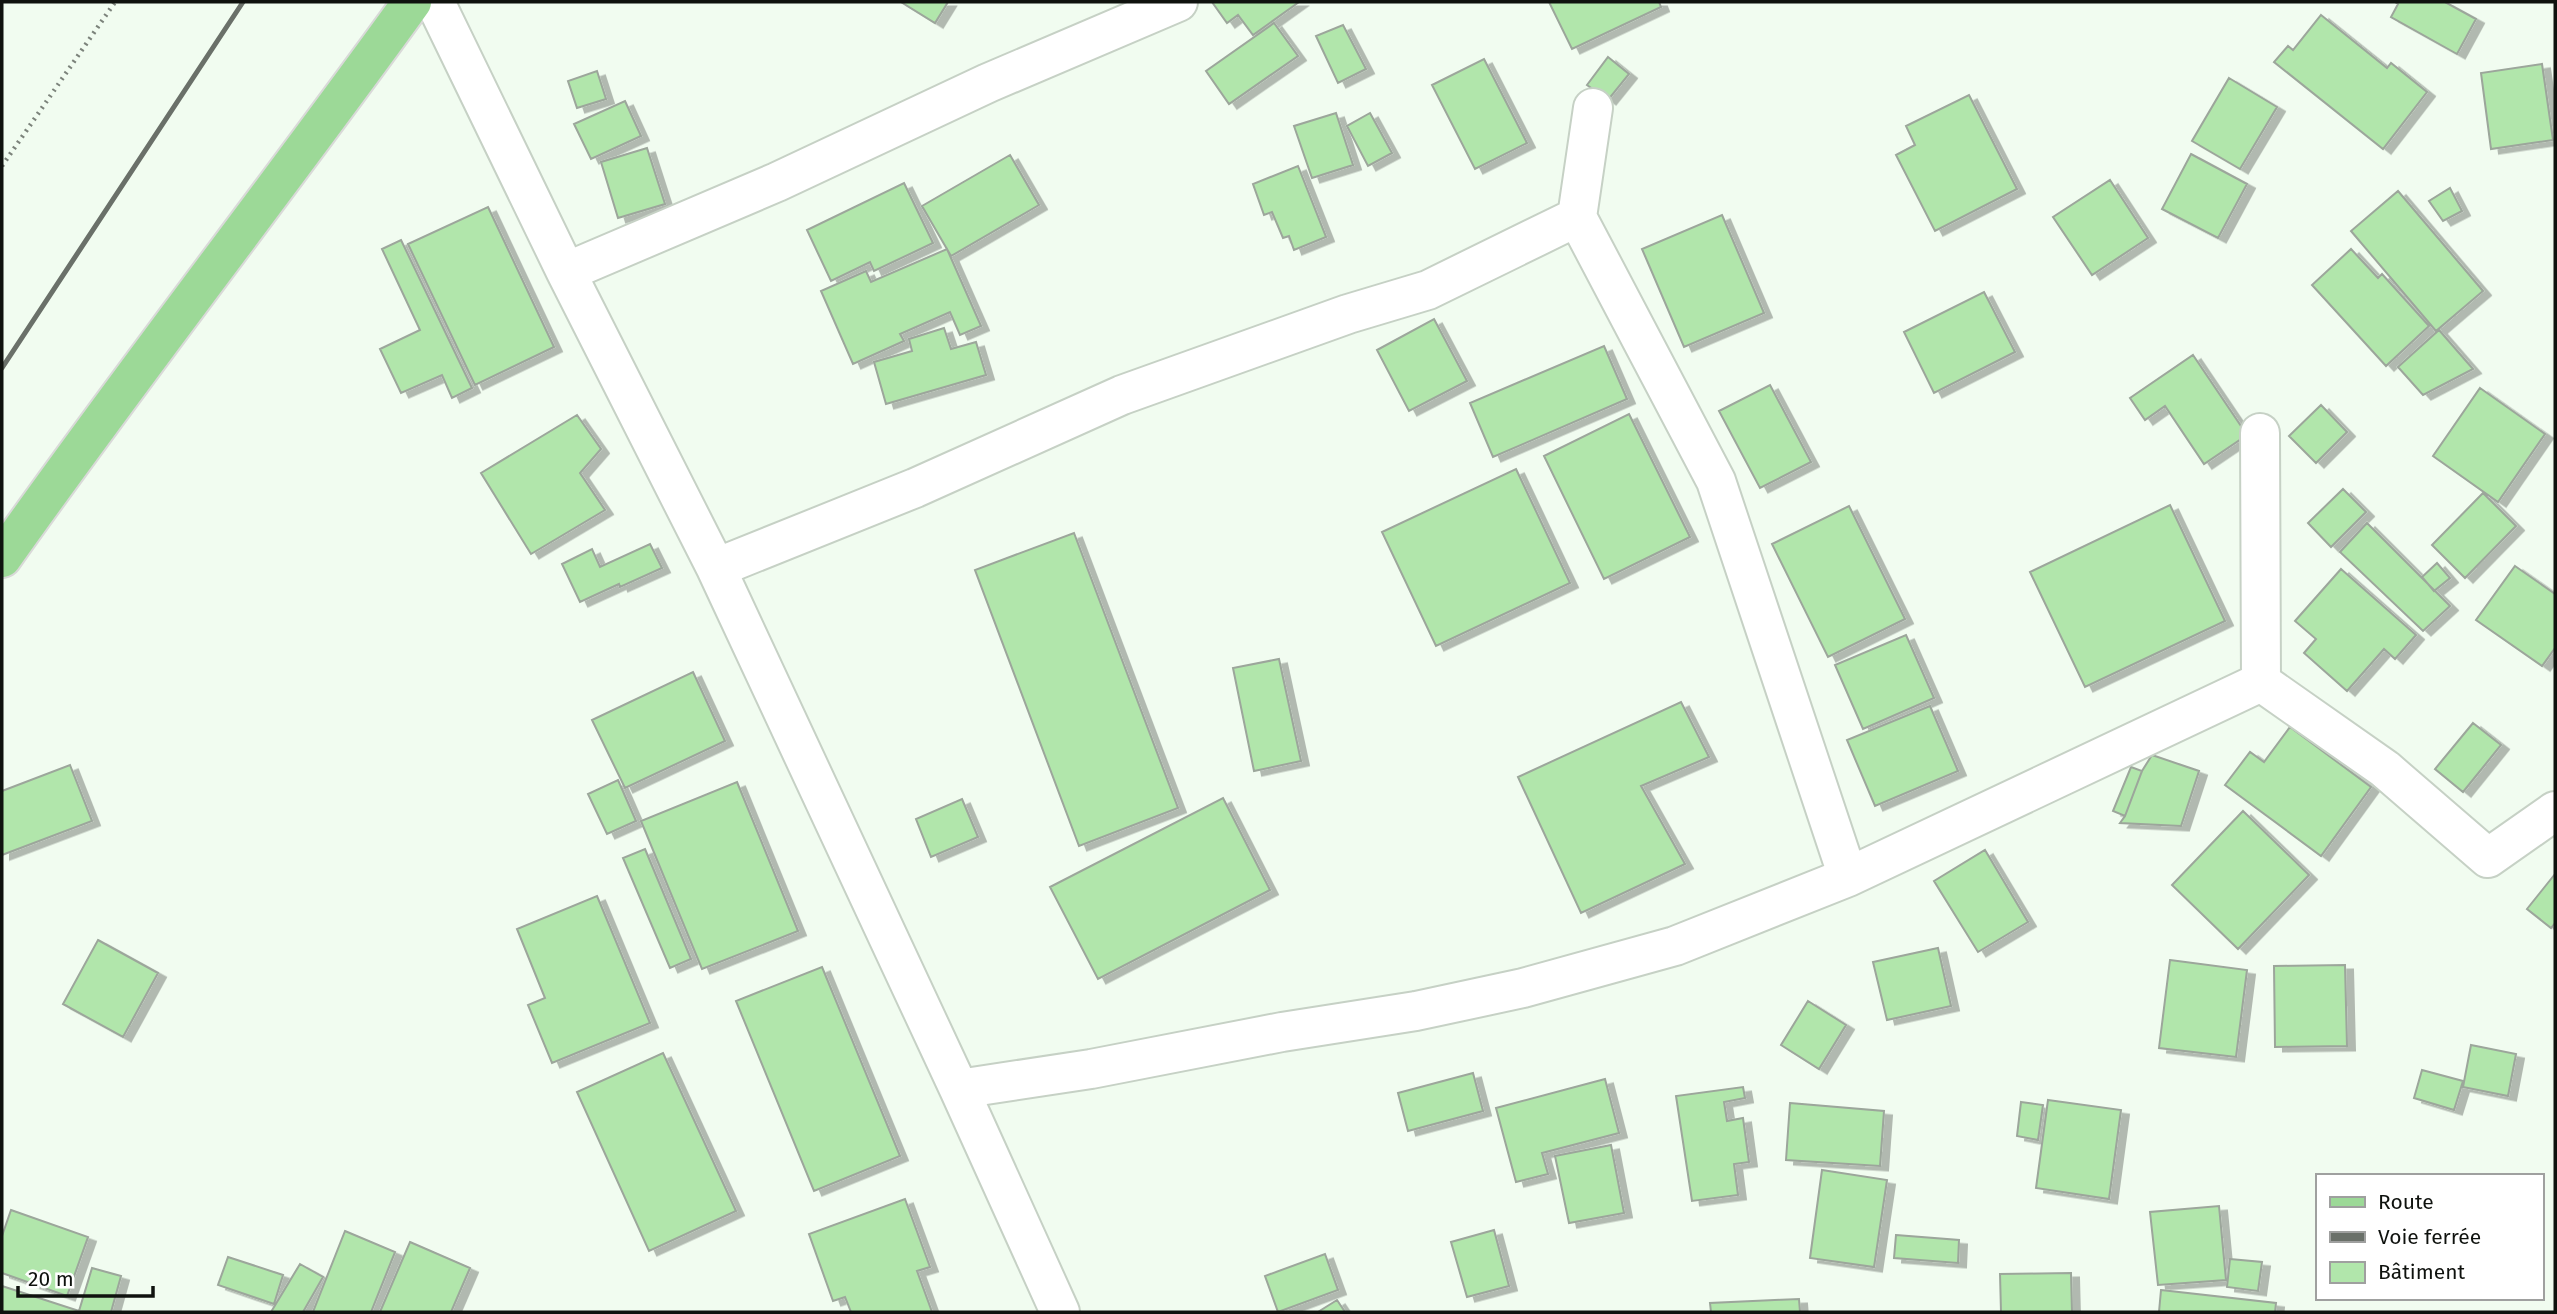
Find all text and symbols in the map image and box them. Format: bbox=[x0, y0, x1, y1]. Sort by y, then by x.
legend bbox=[2316, 1174, 2543, 1300]
text: Route bbox=[2378, 1189, 2434, 1215]
text: Voie ferrée bbox=[2378, 1224, 2481, 1250]
scale bar bbox=[18, 1254, 152, 1298]
text: Bâtiment bbox=[2378, 1259, 2465, 1285]
text: 20 m bbox=[28, 1266, 74, 1292]

